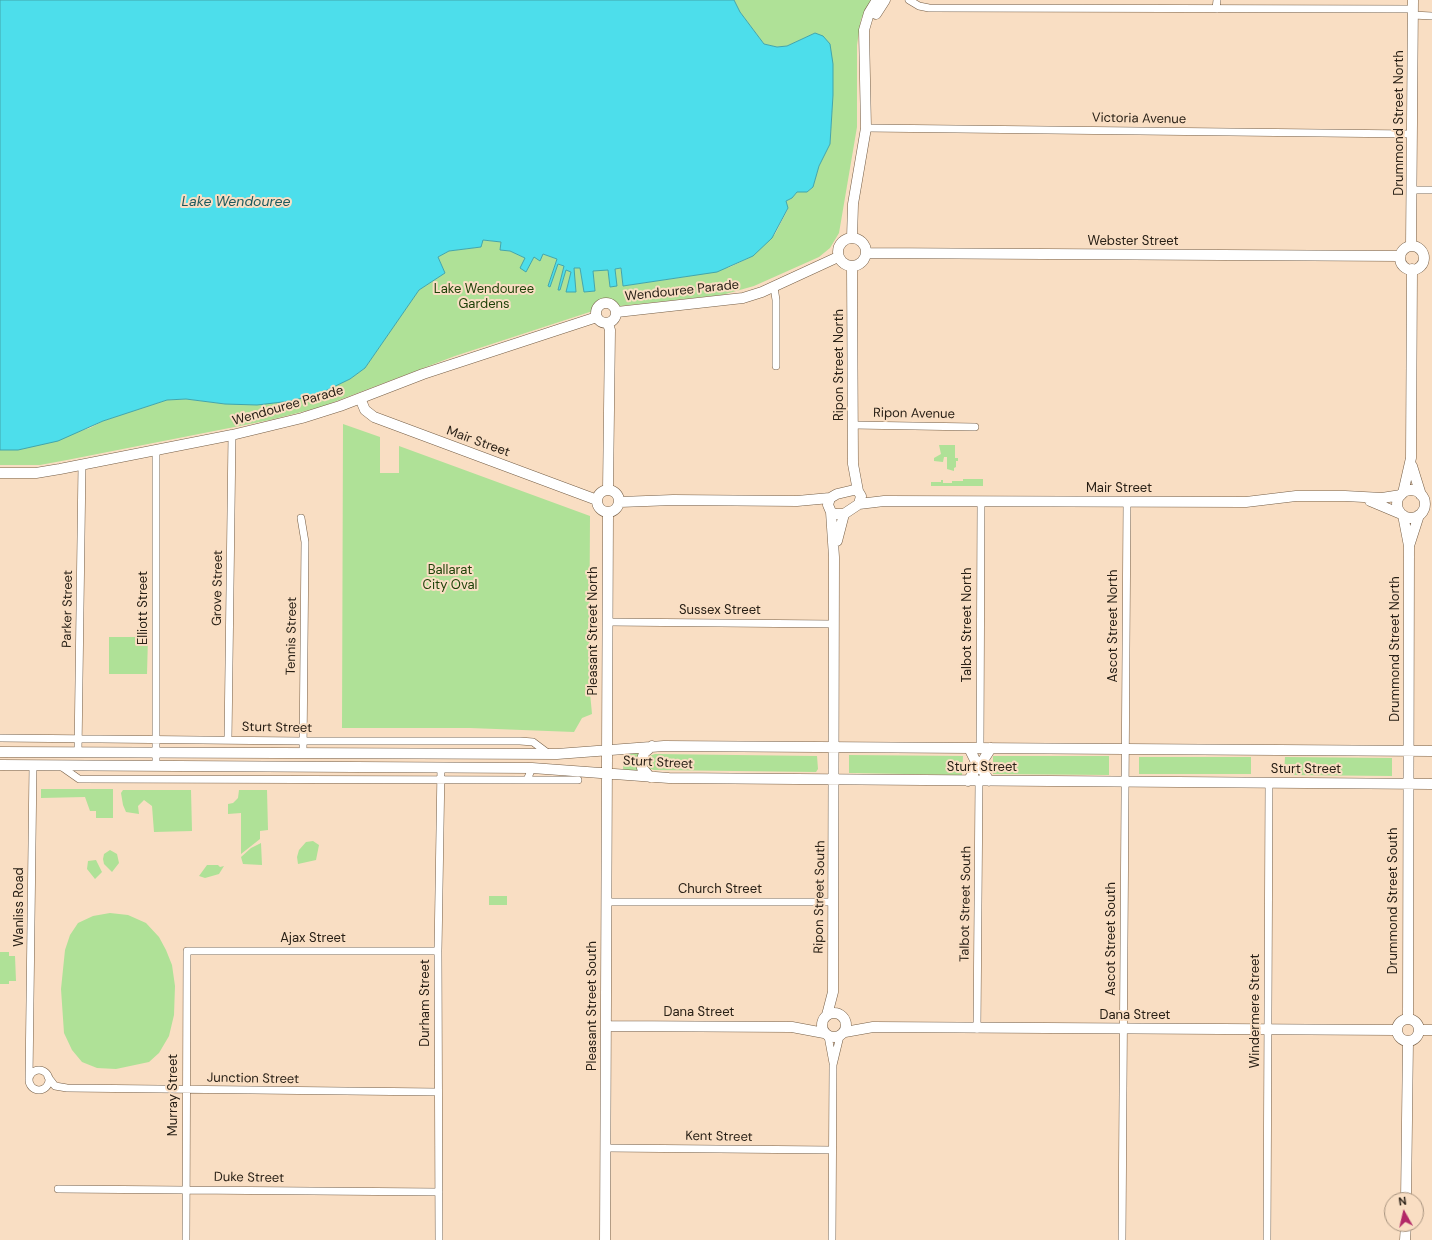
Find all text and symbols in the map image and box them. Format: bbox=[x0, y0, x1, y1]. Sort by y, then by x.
street label: Drummond Street North bbox=[1392, 50, 1408, 196]
street label: Victoria Avenue bbox=[1092, 110, 1186, 128]
water label: Lake Wendouree bbox=[182, 194, 290, 210]
street label: Webster Street bbox=[1087, 234, 1179, 250]
street label: Wendouree Parade bbox=[624, 277, 740, 305]
park label: Lake Wendouree Gardens bbox=[434, 282, 534, 313]
street label: Ripon Street North bbox=[832, 309, 848, 421]
street label: Wendouree Parade bbox=[231, 383, 345, 429]
street label: Ripon Avenue bbox=[873, 405, 955, 423]
street label: Mair Street bbox=[444, 423, 512, 461]
street label: Mair Street bbox=[1086, 481, 1152, 497]
street label: Grove Street bbox=[210, 550, 226, 626]
park label: Ballarat City Oval bbox=[423, 563, 477, 594]
street label: Pleasant Street North bbox=[586, 567, 602, 695]
street label: Talbot Street North bbox=[960, 568, 976, 682]
street label: Parker Street bbox=[60, 570, 76, 648]
street label: Ascot Street North bbox=[1106, 570, 1122, 682]
street label: Elliott Street bbox=[136, 571, 152, 645]
street label: Drummond Street North bbox=[1388, 576, 1404, 722]
street label: Tennis Street bbox=[284, 597, 300, 675]
street label: Sussex Street bbox=[679, 603, 761, 619]
street label: Sturt Street bbox=[242, 720, 312, 736]
street label: Sturt Street bbox=[622, 753, 694, 773]
street label: Sturt Street bbox=[947, 760, 1017, 776]
street label: Sturt Street bbox=[1271, 762, 1341, 778]
street label: Drummond Street South bbox=[1386, 828, 1402, 974]
street label: Ripon Street South bbox=[811, 840, 829, 954]
street label: Talbot Street South bbox=[957, 846, 975, 962]
street label: Wanliss Road bbox=[12, 867, 28, 947]
street label: Church Street bbox=[678, 882, 762, 898]
street label: Ascot Street South bbox=[1104, 882, 1120, 996]
street label: Ajax Street bbox=[280, 931, 346, 947]
street label: Pleasant Street South bbox=[585, 941, 601, 1071]
street label: Windermere Street bbox=[1248, 954, 1264, 1068]
street label: Durham Street bbox=[418, 959, 434, 1047]
street label: Dana Street bbox=[664, 1005, 734, 1021]
street label: Dana Street bbox=[1100, 1008, 1170, 1024]
street label: Murray Street bbox=[166, 1054, 182, 1136]
street label: Junction Street bbox=[207, 1070, 299, 1088]
street label: Kent Street bbox=[685, 1129, 753, 1145]
street label: Duke Street bbox=[214, 1170, 284, 1186]
north arrow bbox=[1384, 1192, 1424, 1232]
text: N bbox=[1398, 1194, 1407, 1209]

